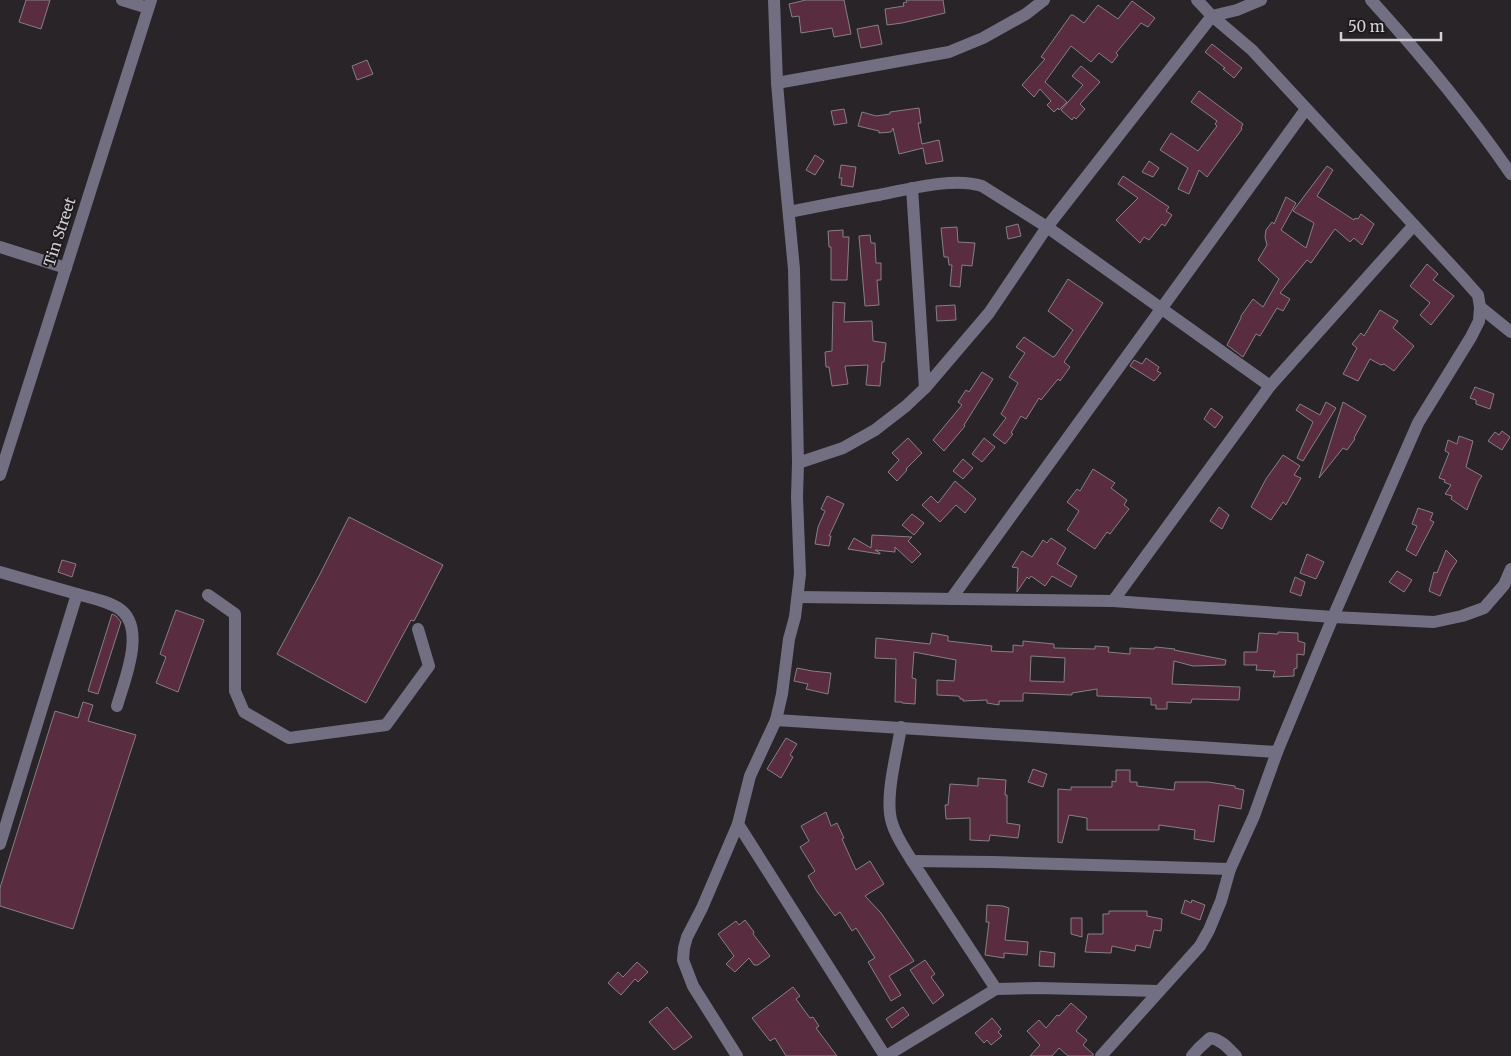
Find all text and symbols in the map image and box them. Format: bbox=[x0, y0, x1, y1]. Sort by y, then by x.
scale bar bbox=[1341, 10, 1441, 42]
text: 50 m bbox=[1348, 17, 1385, 36]
street label: Tin Street bbox=[39, 195, 80, 269]

